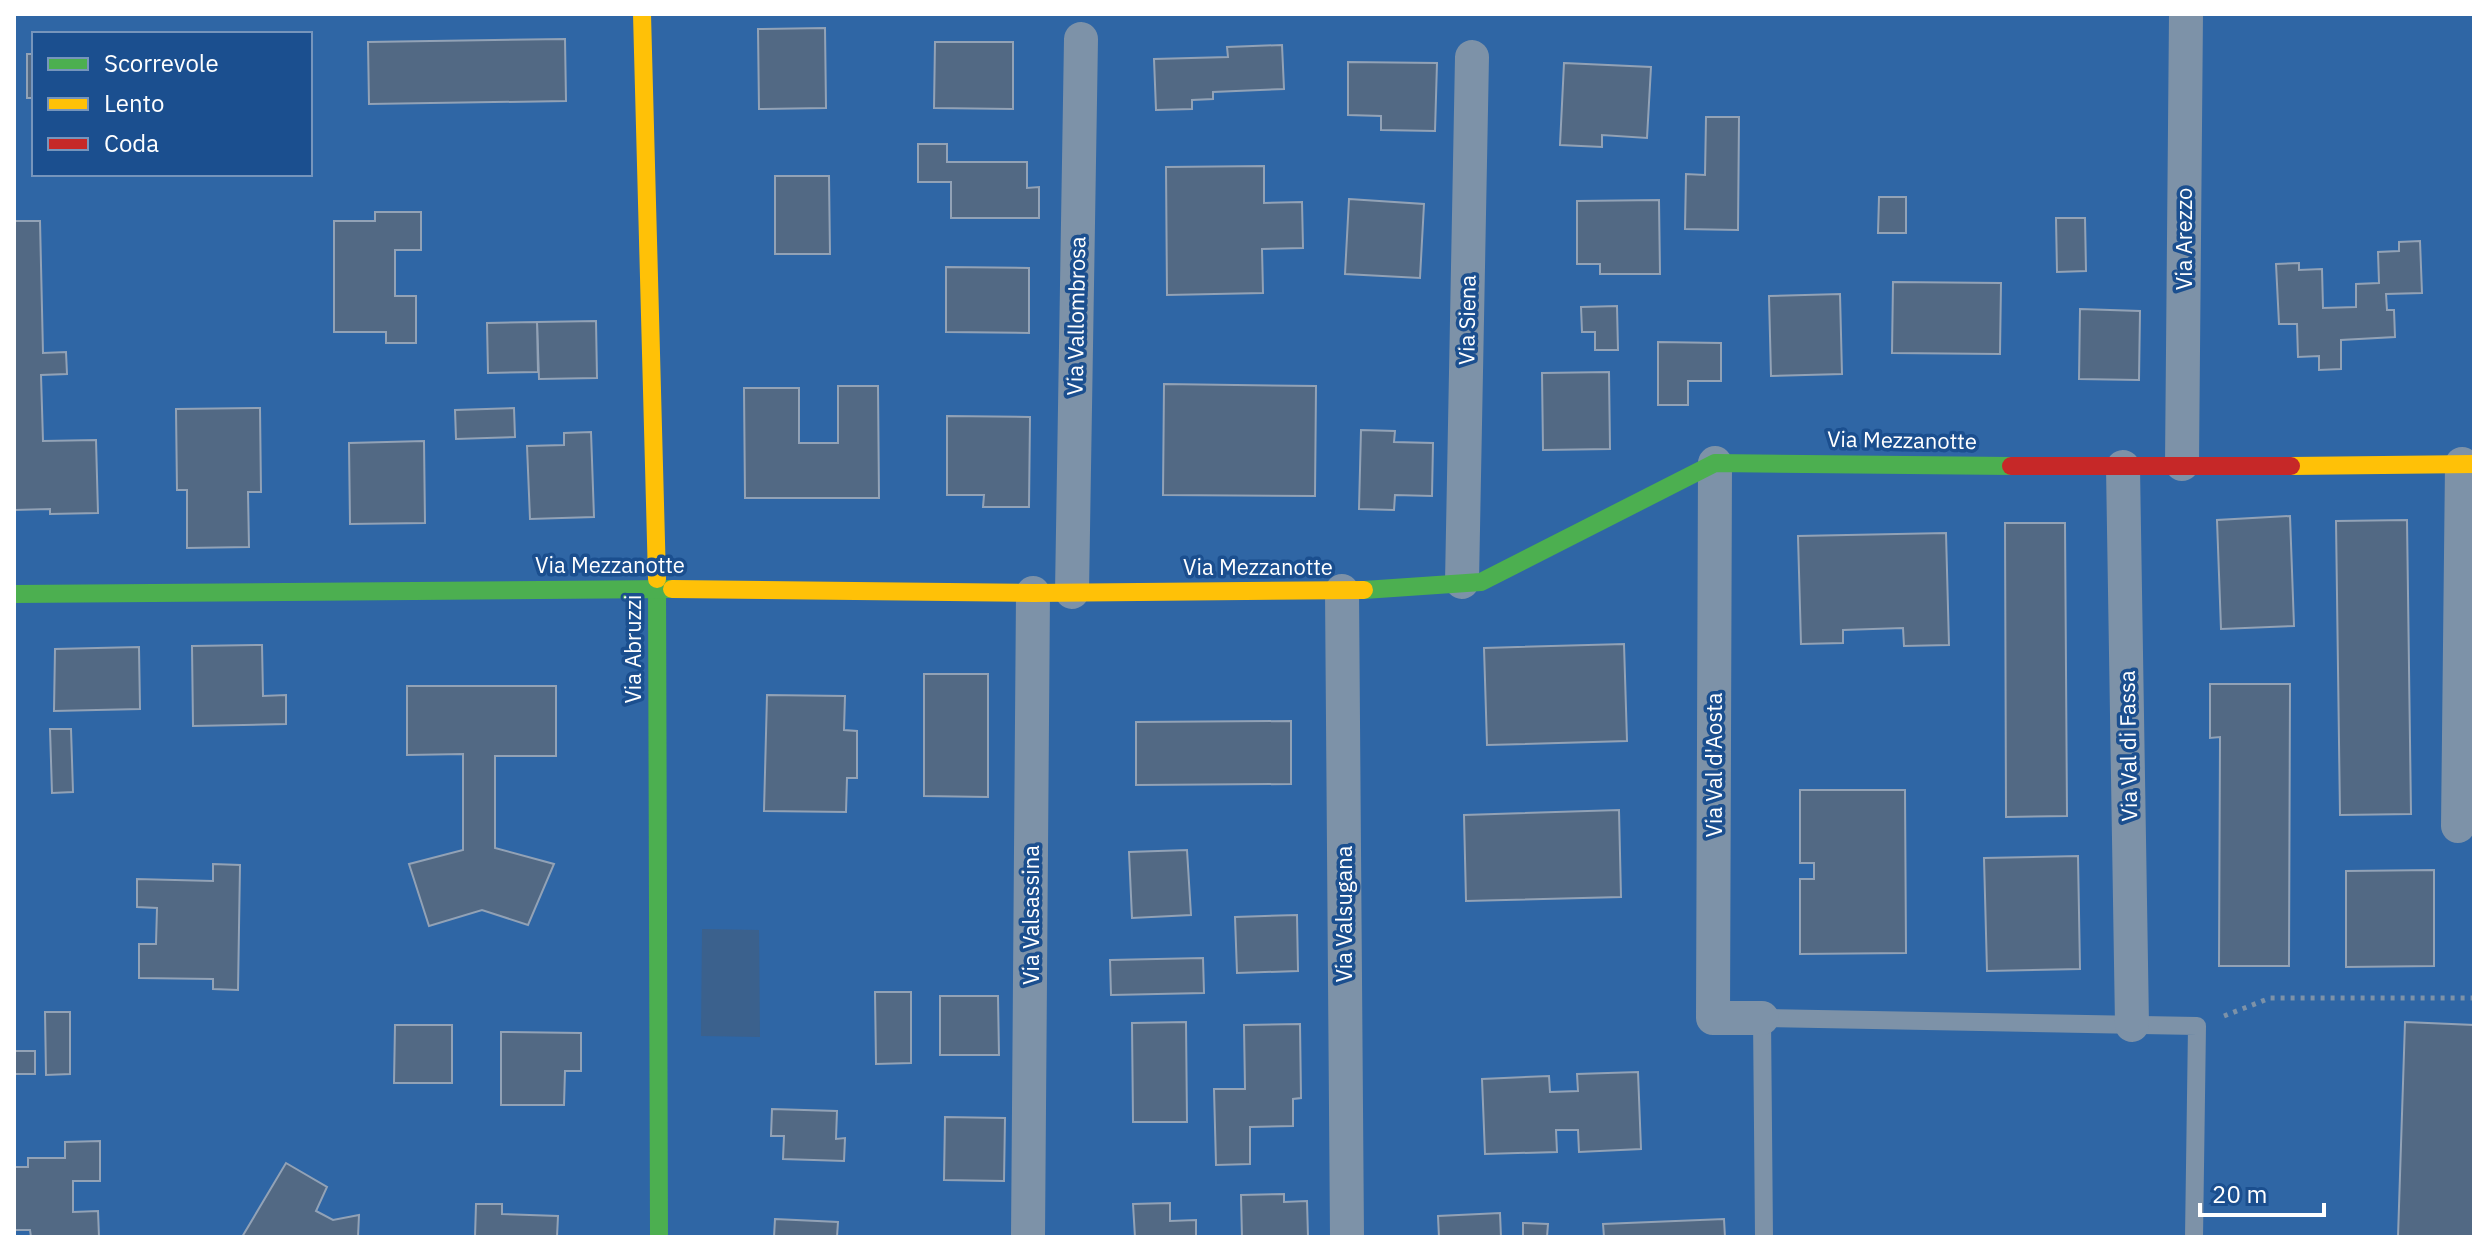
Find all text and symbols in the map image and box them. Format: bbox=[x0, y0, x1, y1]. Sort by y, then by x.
legend bbox=[32, 32, 312, 176]
text: Scorrevole bbox=[104, 47, 219, 79]
text: Lento bbox=[104, 87, 164, 119]
text: Coda bbox=[104, 127, 159, 159]
street label: Via Arezzo bbox=[2169, 188, 2198, 290]
street label: Via Vallombrosa bbox=[1060, 236, 1091, 396]
street label: Via Siena bbox=[1451, 274, 1482, 365]
street label: Via Mezzanotte bbox=[1827, 424, 1977, 455]
street label: Via Mezzanotte bbox=[535, 550, 685, 579]
street label: Via Mezzanotte bbox=[1183, 552, 1333, 581]
street label: Via Abruzzi bbox=[618, 594, 647, 704]
street label: Via Val di Fassa bbox=[2112, 670, 2143, 822]
street label: Via Val d'Aosta bbox=[1699, 692, 1728, 837]
street label: Via Valsassina bbox=[1016, 845, 1045, 985]
street label: Via Valsugana bbox=[1329, 845, 1358, 983]
scale bar bbox=[2200, 1167, 2324, 1217]
text: 20 m bbox=[2212, 1178, 2267, 1210]

